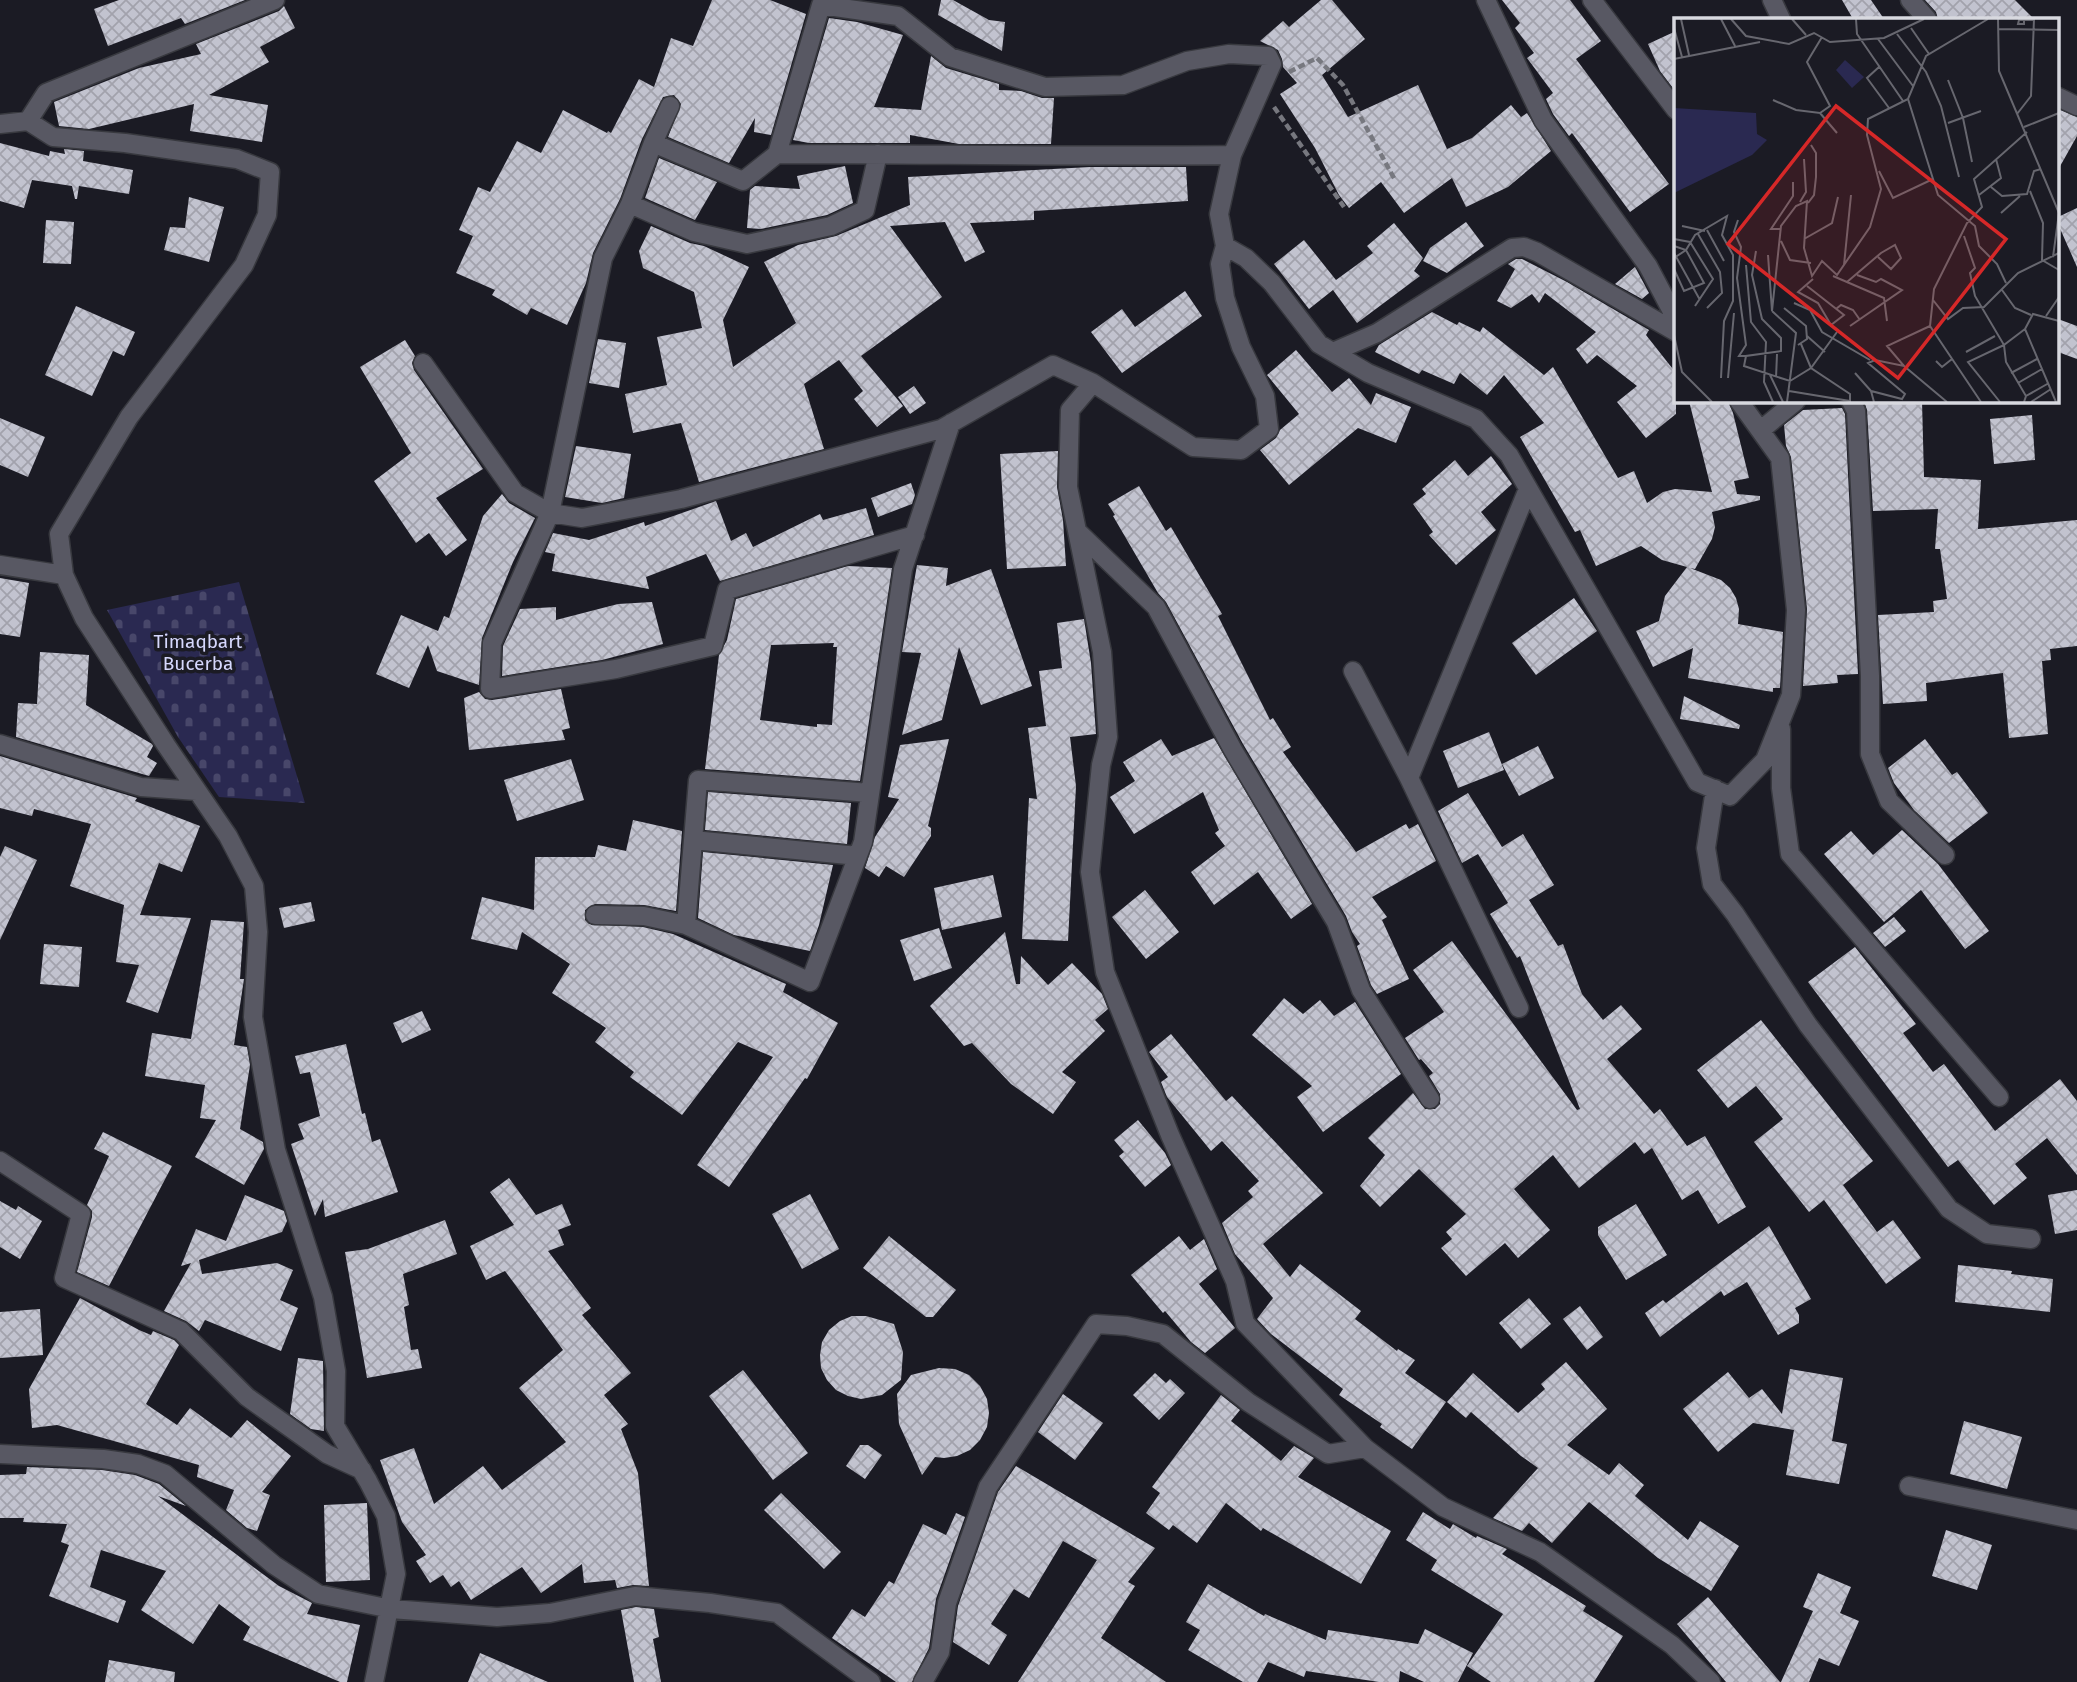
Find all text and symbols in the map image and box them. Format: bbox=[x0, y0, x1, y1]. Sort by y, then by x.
inset map bbox=[1674, 18, 2060, 402]
park label: Timaqbart Bucerba bbox=[154, 630, 243, 675]

